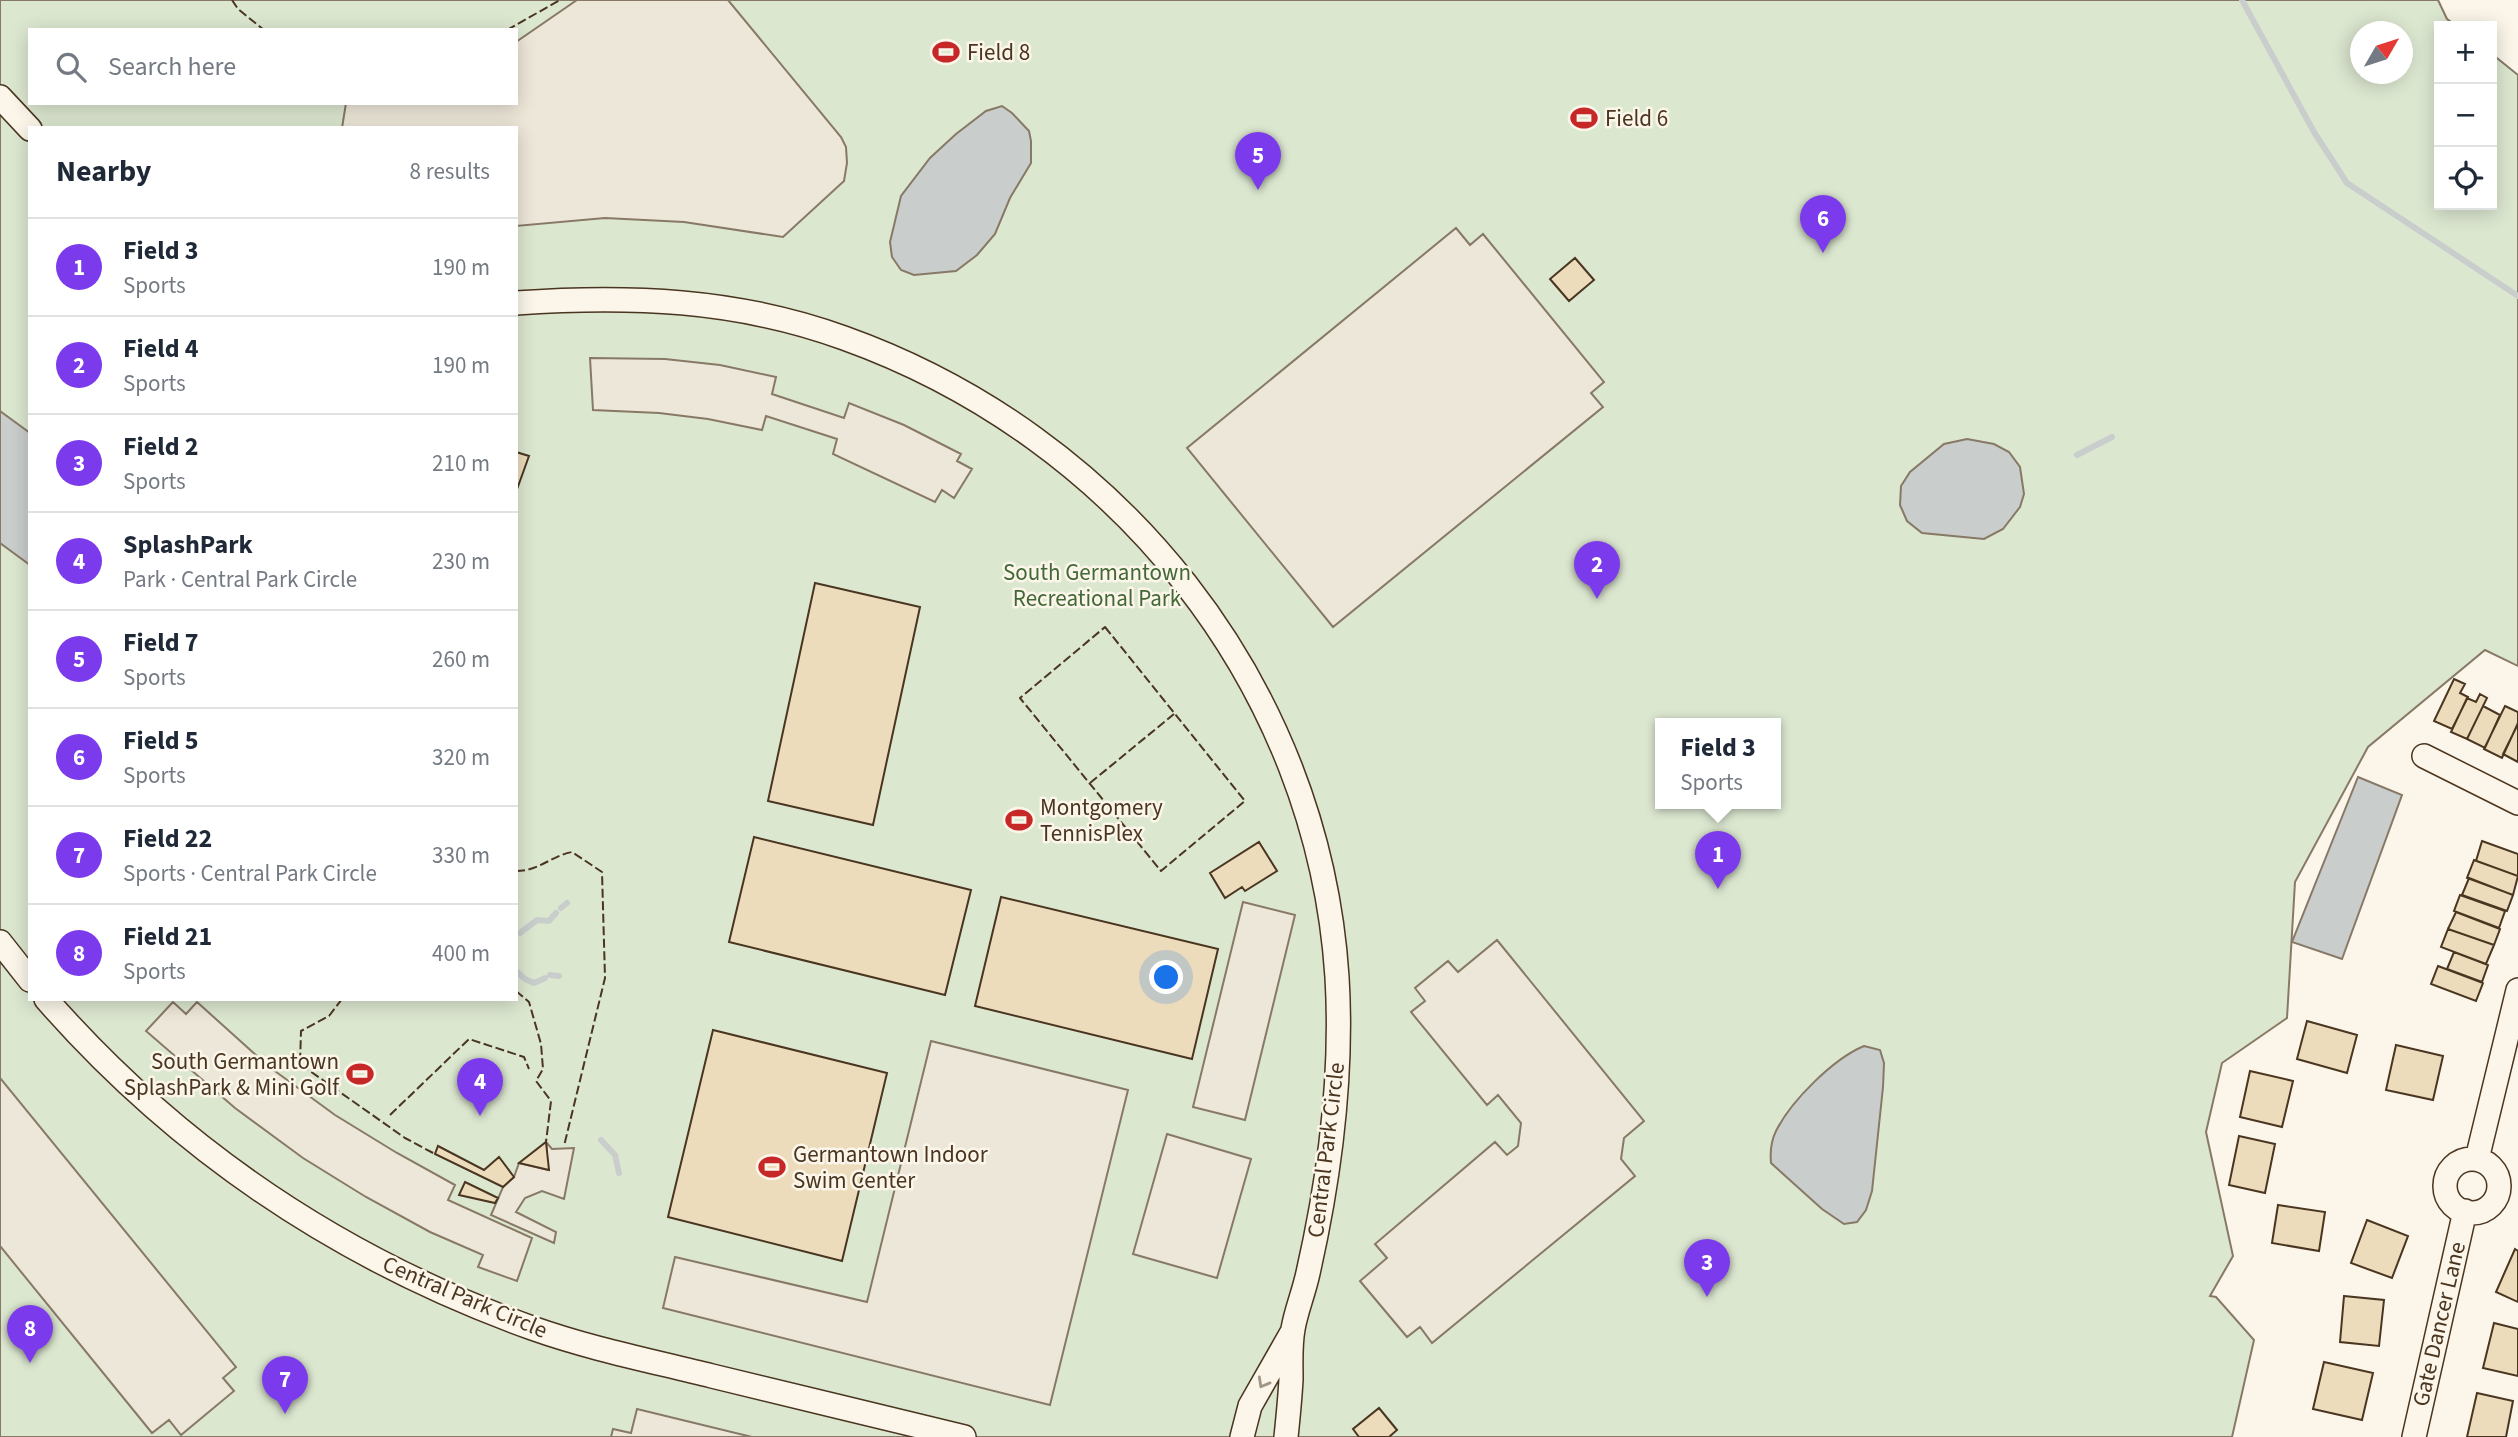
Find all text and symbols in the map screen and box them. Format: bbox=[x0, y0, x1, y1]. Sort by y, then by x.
north arrow bbox=[2350, 21, 2413, 84]
map controls bbox=[2434, 21, 2497, 210]
button: + bbox=[2434, 21, 2497, 84]
search box bbox=[28, 28, 518, 105]
place label: Field 8 bbox=[967, 36, 1030, 69]
sports icon: Field 8 bbox=[931, 37, 961, 67]
icon: search bbox=[52, 48, 90, 86]
text: Search here bbox=[108, 48, 236, 85]
button: − bbox=[2434, 84, 2497, 147]
place label: Field 6 bbox=[1605, 102, 1668, 135]
sports icon: Field 6 bbox=[1569, 103, 1599, 133]
pin: 5 bbox=[1235, 132, 1281, 190]
button: locate bbox=[2434, 147, 2497, 210]
text: Nearby bbox=[56, 150, 151, 193]
text: 8 results bbox=[410, 155, 490, 188]
pin: 6 bbox=[1800, 195, 1846, 253]
text: Field 3 bbox=[123, 232, 199, 269]
text: 1 bbox=[73, 251, 85, 284]
text: 190 m bbox=[432, 251, 490, 284]
text: Sports bbox=[123, 269, 186, 302]
text: Field 4 bbox=[123, 330, 199, 367]
text: 2 bbox=[73, 349, 85, 382]
text: 190 m bbox=[432, 349, 490, 382]
text: Sports bbox=[123, 367, 186, 400]
text: Field 2 bbox=[123, 428, 199, 465]
text: 3 bbox=[73, 447, 85, 480]
text: 210 m bbox=[432, 447, 490, 480]
text: Sports bbox=[123, 465, 186, 498]
text: SplashPark bbox=[123, 526, 253, 563]
pin: 2 bbox=[1574, 541, 1620, 599]
text: 4 bbox=[73, 545, 85, 578]
text: 230 m bbox=[432, 545, 490, 578]
park label: South Germantown Recreational Park bbox=[1003, 556, 1191, 615]
text: Park · Central Park Circle bbox=[123, 563, 357, 596]
text: Field 7 bbox=[123, 624, 199, 661]
text: 5 bbox=[73, 643, 85, 676]
text: 260 m bbox=[432, 643, 490, 676]
text: Sports bbox=[123, 661, 186, 694]
popup bbox=[1655, 718, 1781, 809]
text: Field 5 bbox=[123, 722, 199, 759]
text: Field 3 bbox=[1680, 729, 1756, 766]
text: 6 bbox=[73, 741, 85, 774]
text: 320 m bbox=[432, 741, 490, 774]
text: Sports bbox=[123, 759, 186, 792]
text: Sports bbox=[1680, 766, 1743, 799]
place label: Montgomery TennisPlex bbox=[1040, 791, 1163, 850]
sports icon: Montgomery TennisPlex bbox=[1004, 805, 1034, 835]
text: Field 22 bbox=[123, 820, 212, 857]
pin: 1 bbox=[1695, 831, 1741, 889]
text: 7 bbox=[73, 839, 85, 872]
text: 330 m bbox=[432, 839, 490, 872]
text: Sports · Central Park Circle bbox=[123, 857, 377, 890]
text: Field 21 bbox=[123, 918, 212, 955]
text: 8 bbox=[73, 937, 85, 970]
text: 400 m bbox=[432, 937, 490, 970]
text: Sports bbox=[123, 955, 186, 988]
your location bbox=[1149, 960, 1183, 994]
place label: South Germantown SplashPark & Mini Golf bbox=[124, 1045, 340, 1104]
pin: 4 bbox=[457, 1058, 503, 1116]
sports icon: South Germantown SplashPark & Mini Golf bbox=[345, 1059, 375, 1089]
street label: Central Park Circle bbox=[1299, 1060, 1353, 1240]
place label: Germantown Indoor Swim Center bbox=[793, 1138, 989, 1197]
sports icon: Germantown Indoor Swim Center bbox=[757, 1152, 787, 1182]
street label: Gate Dancer Lane bbox=[2404, 1238, 2474, 1410]
pin: 3 bbox=[1684, 1239, 1730, 1297]
street label: Central Park Circle bbox=[377, 1247, 553, 1347]
pin: 8 bbox=[7, 1305, 53, 1363]
pin: 7 bbox=[262, 1356, 308, 1414]
one-way arrow bbox=[1258, 1375, 1271, 1388]

